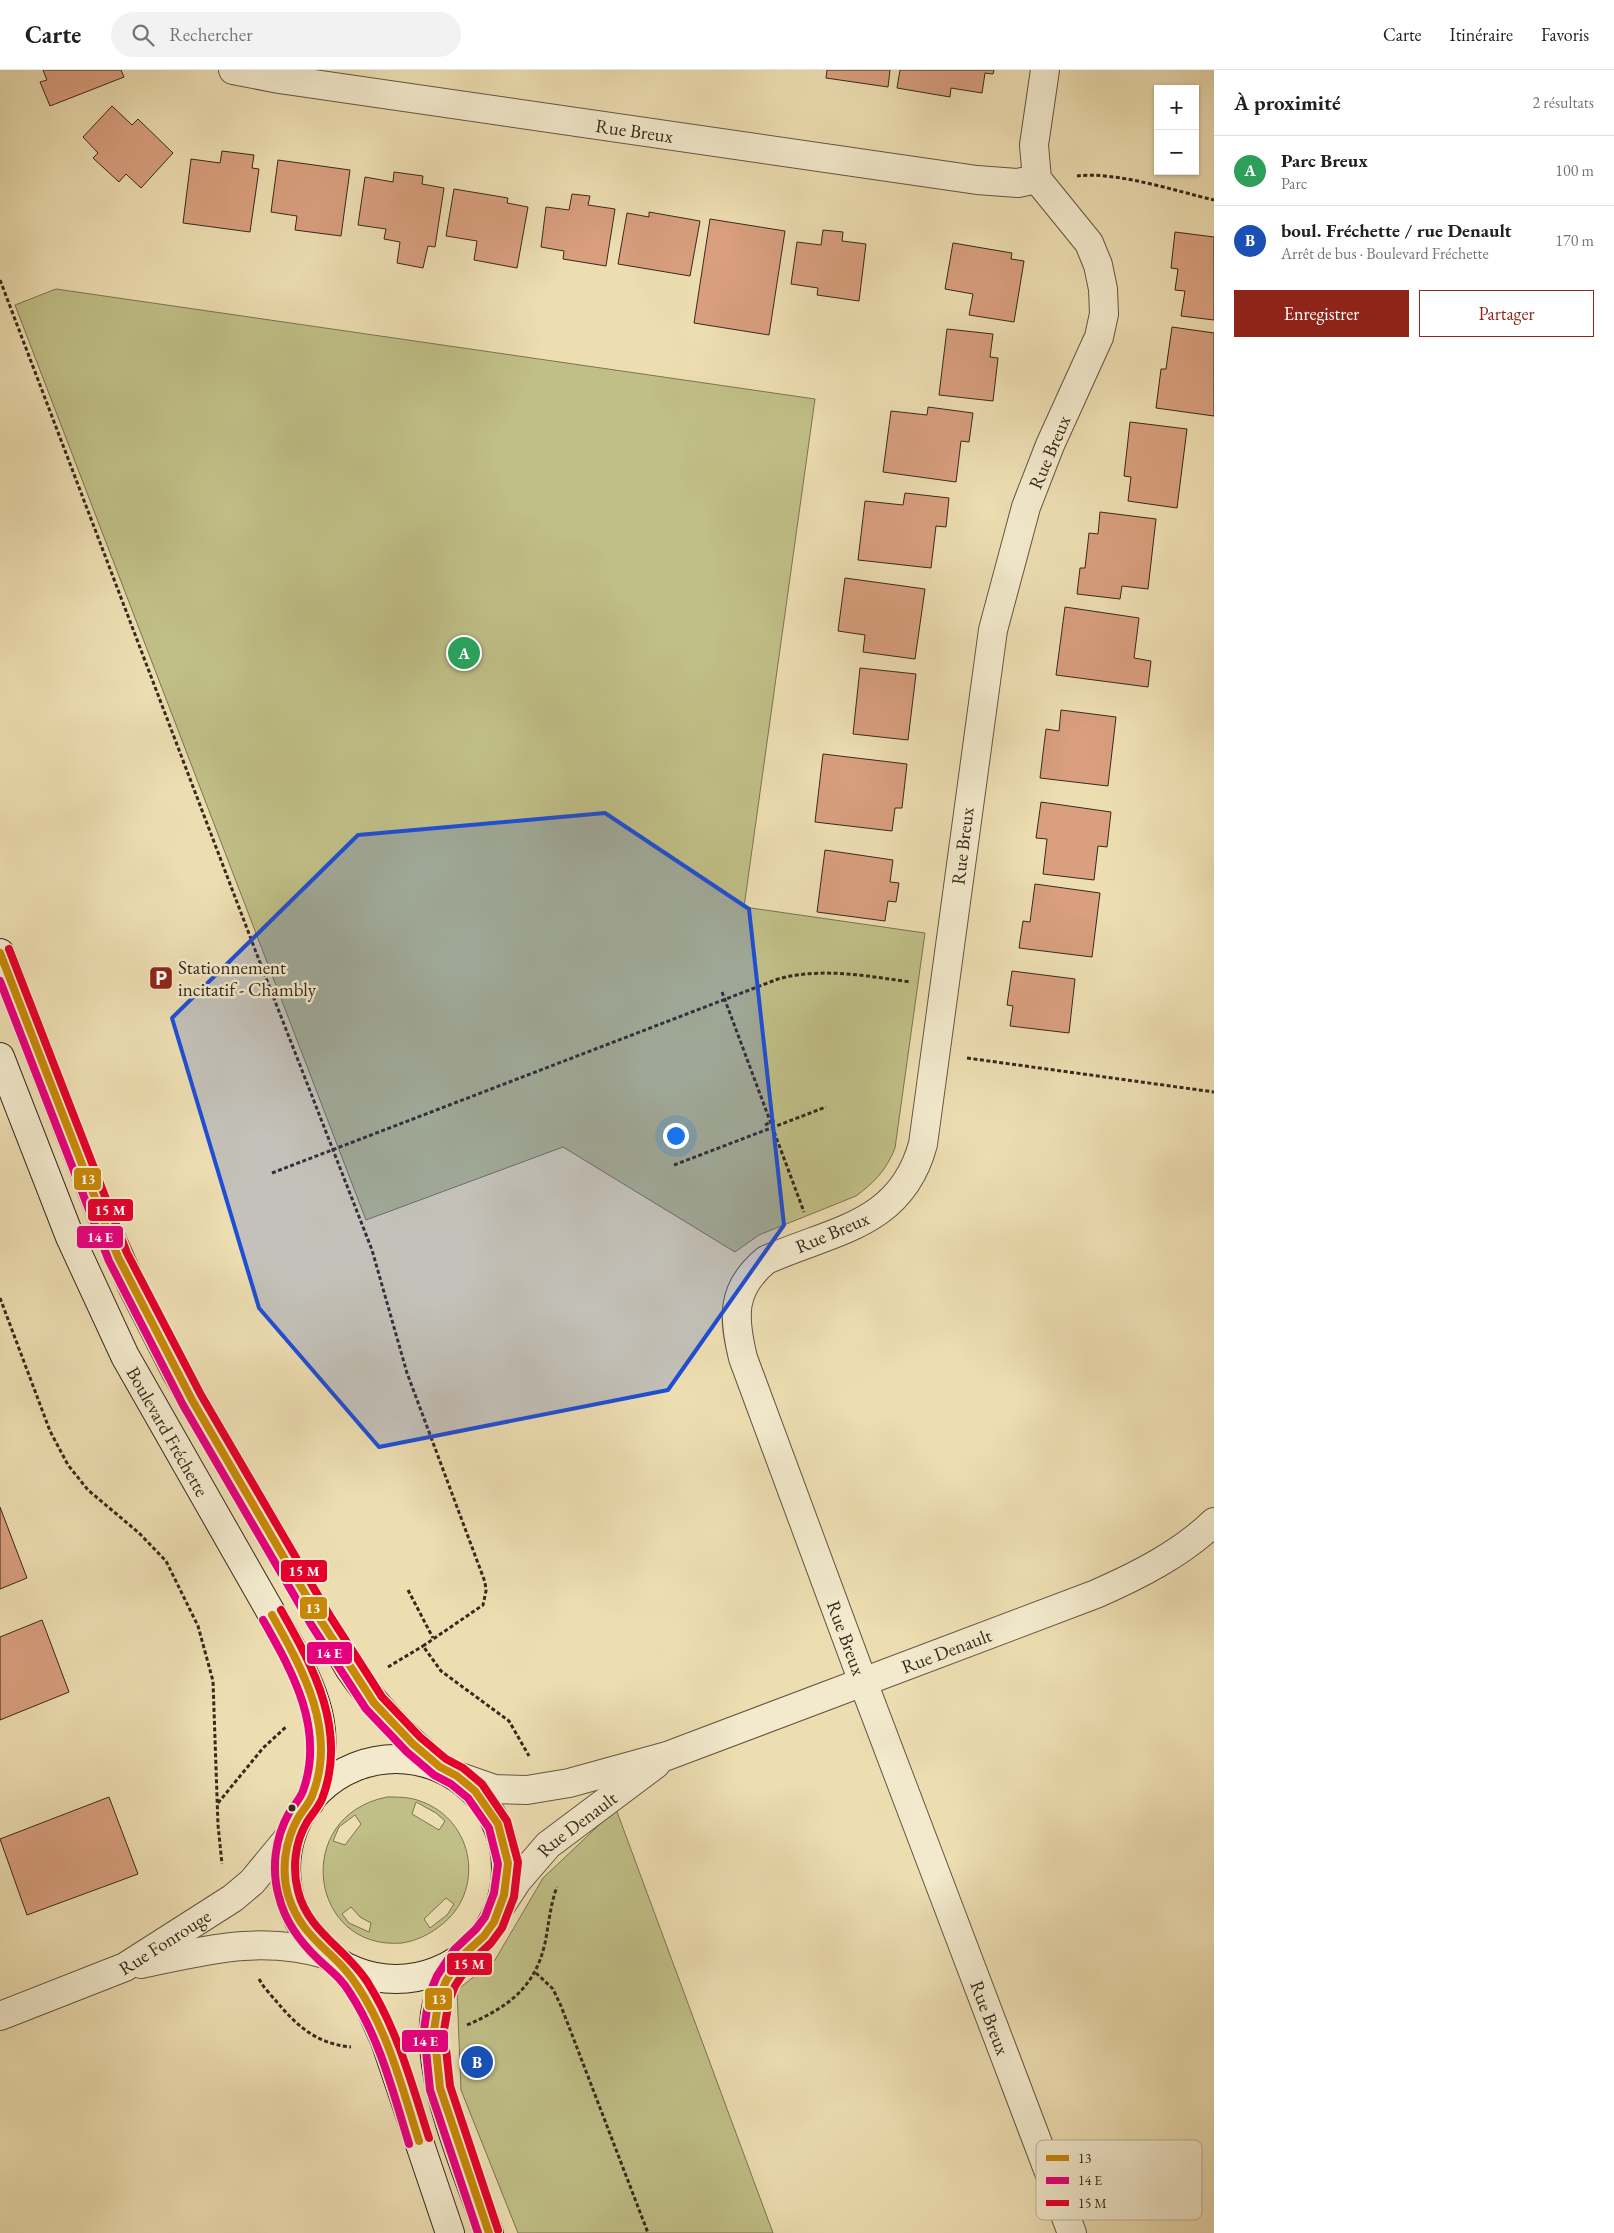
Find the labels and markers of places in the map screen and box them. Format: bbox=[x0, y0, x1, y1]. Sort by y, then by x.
pin: A bbox=[448, 634, 480, 672]
place label: Stationnement incitatif - Chambly bbox=[178, 955, 317, 1002]
parking icon: Stationnement incitatif - Chambly bbox=[148, 965, 174, 991]
unlabelled marker bbox=[287, 1803, 297, 1813]
pin: B bbox=[461, 2043, 493, 2081]

